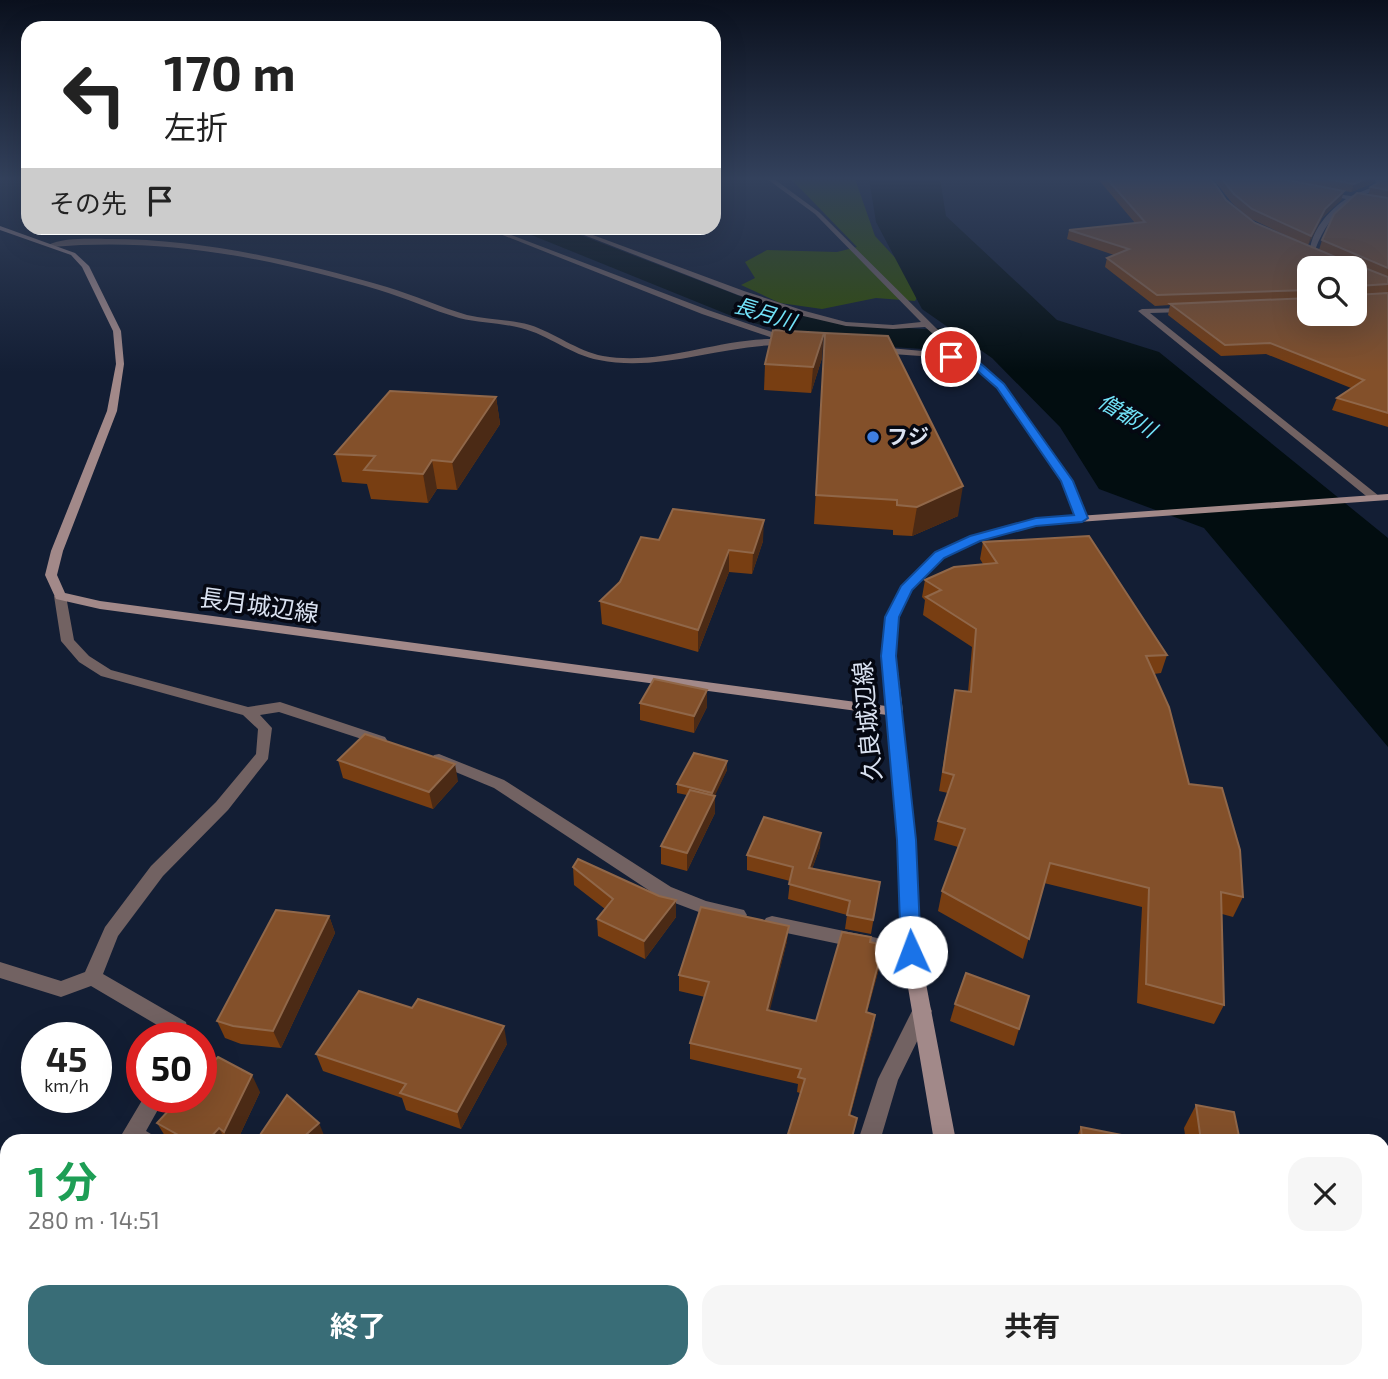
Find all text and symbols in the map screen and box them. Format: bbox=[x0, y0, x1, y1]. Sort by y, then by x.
text: 170 m bbox=[164, 42, 296, 101]
icon: left bbox=[49, 49, 140, 140]
text: 左折 bbox=[164, 107, 228, 145]
icon: arrive bbox=[141, 182, 179, 220]
text: その先 bbox=[49, 187, 127, 218]
map controls bbox=[1297, 256, 1367, 326]
button: search bbox=[1297, 256, 1367, 326]
water label: 長月川 bbox=[732, 291, 801, 334]
pin bbox=[921, 327, 981, 387]
icon: arrive bbox=[932, 338, 970, 376]
water label: 僧都川 bbox=[1094, 388, 1163, 443]
place label: フジ bbox=[887, 423, 929, 448]
marker: フジ bbox=[865, 429, 881, 445]
street label: 長月城辺線 bbox=[198, 582, 321, 627]
street label: 久良城辺線 bbox=[847, 660, 886, 782]
position arrow bbox=[874, 915, 948, 989]
speed limit sign: 50 bbox=[126, 1022, 217, 1113]
text: 45 bbox=[46, 1037, 87, 1079]
text: km/h bbox=[44, 1074, 89, 1096]
text: 1 分 bbox=[28, 1155, 97, 1205]
button: close bbox=[1288, 1157, 1362, 1231]
text: 280 m · 14:51 bbox=[28, 1206, 160, 1234]
button: 終了 bbox=[28, 1285, 688, 1365]
button: 共有 bbox=[702, 1285, 1362, 1365]

